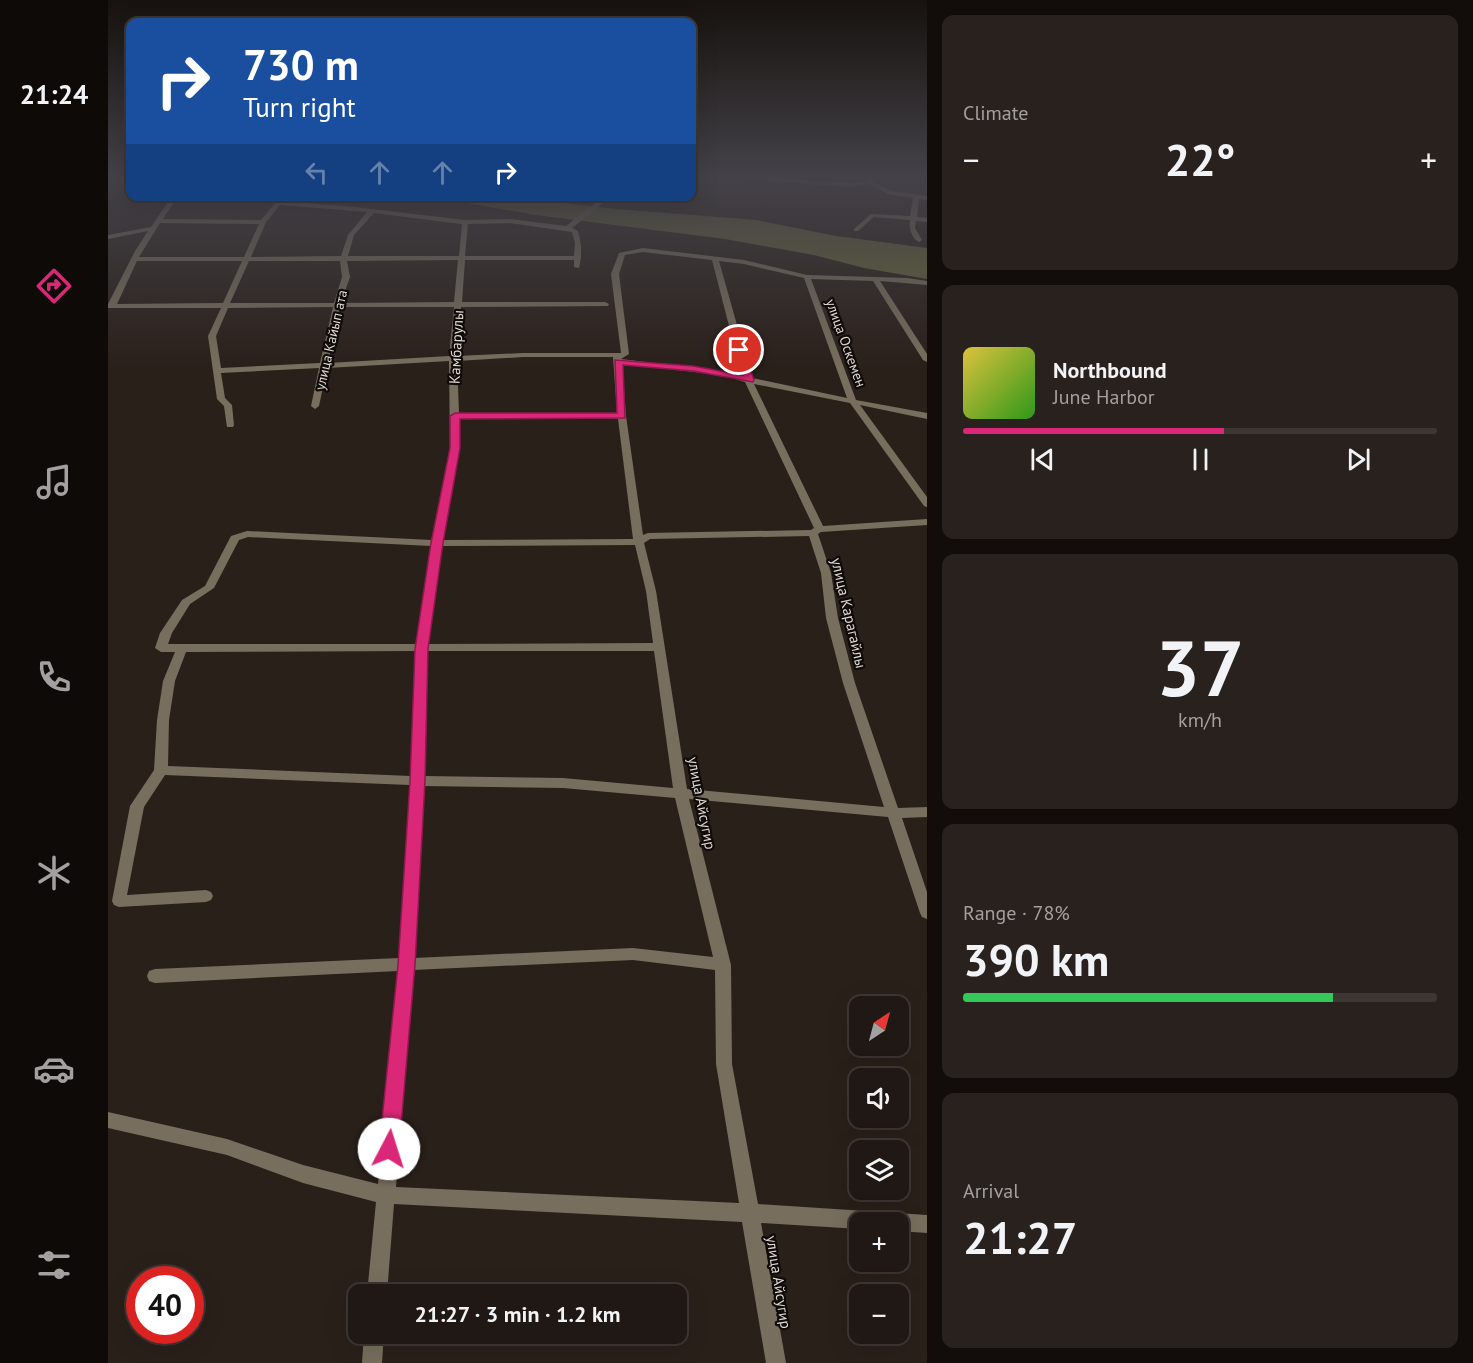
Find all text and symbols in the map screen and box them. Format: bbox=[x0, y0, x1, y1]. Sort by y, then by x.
text: 730 m bbox=[243, 37, 359, 92]
icon: right bbox=[144, 42, 222, 120]
text: 21:24 bbox=[20, 77, 88, 111]
text: Turn right bbox=[243, 90, 356, 124]
text: Climate bbox=[963, 100, 1029, 126]
text: 22° bbox=[1165, 130, 1235, 188]
text: − bbox=[963, 138, 980, 181]
text: + bbox=[1420, 138, 1437, 181]
icon: left bbox=[300, 156, 333, 189]
icon: ahead bbox=[363, 156, 396, 189]
icon: ahead bbox=[426, 156, 459, 189]
icon: right bbox=[489, 156, 522, 189]
icon: directions bbox=[33, 265, 75, 307]
street label: улица Кайып ата bbox=[311, 288, 351, 392]
street label: улица Оскемен bbox=[822, 296, 870, 390]
street label: Камбарулы bbox=[445, 310, 467, 384]
pin bbox=[713, 324, 764, 375]
icon: arrive bbox=[722, 333, 755, 366]
text: Northbound bbox=[1053, 356, 1167, 384]
text: June Harbor bbox=[1053, 384, 1155, 410]
icon: previous bbox=[1026, 443, 1059, 476]
icon: pause bbox=[1184, 443, 1217, 476]
icon: next bbox=[1342, 443, 1375, 476]
icon: music bbox=[33, 461, 75, 503]
street label: улица Карагайлы bbox=[827, 556, 871, 670]
text: 37 bbox=[1156, 617, 1244, 718]
icon: phone bbox=[33, 656, 75, 698]
text: km/h bbox=[1178, 707, 1222, 733]
street label: улица Айсугир bbox=[684, 755, 720, 851]
icon: climate bbox=[33, 852, 75, 894]
text: Range · 78% bbox=[963, 900, 1070, 926]
text: 390 km bbox=[963, 930, 1109, 988]
north arrow bbox=[849, 996, 909, 1056]
map controls bbox=[849, 996, 909, 1344]
icon: car bbox=[33, 1048, 75, 1090]
button: sound bbox=[849, 1068, 909, 1128]
position arrow bbox=[357, 1117, 421, 1181]
button: layers bbox=[849, 1140, 909, 1200]
text: Arrival bbox=[963, 1178, 1019, 1204]
text: 21:27 bbox=[963, 1208, 1077, 1266]
button: + bbox=[849, 1212, 909, 1272]
street label: улица Айсугир bbox=[762, 1234, 796, 1330]
icon: filters bbox=[33, 1244, 75, 1286]
speed limit sign: 40 bbox=[126, 1266, 204, 1344]
button: − bbox=[849, 1284, 909, 1344]
text: 21:27 · 3 min · 1.2 km bbox=[414, 1300, 621, 1328]

